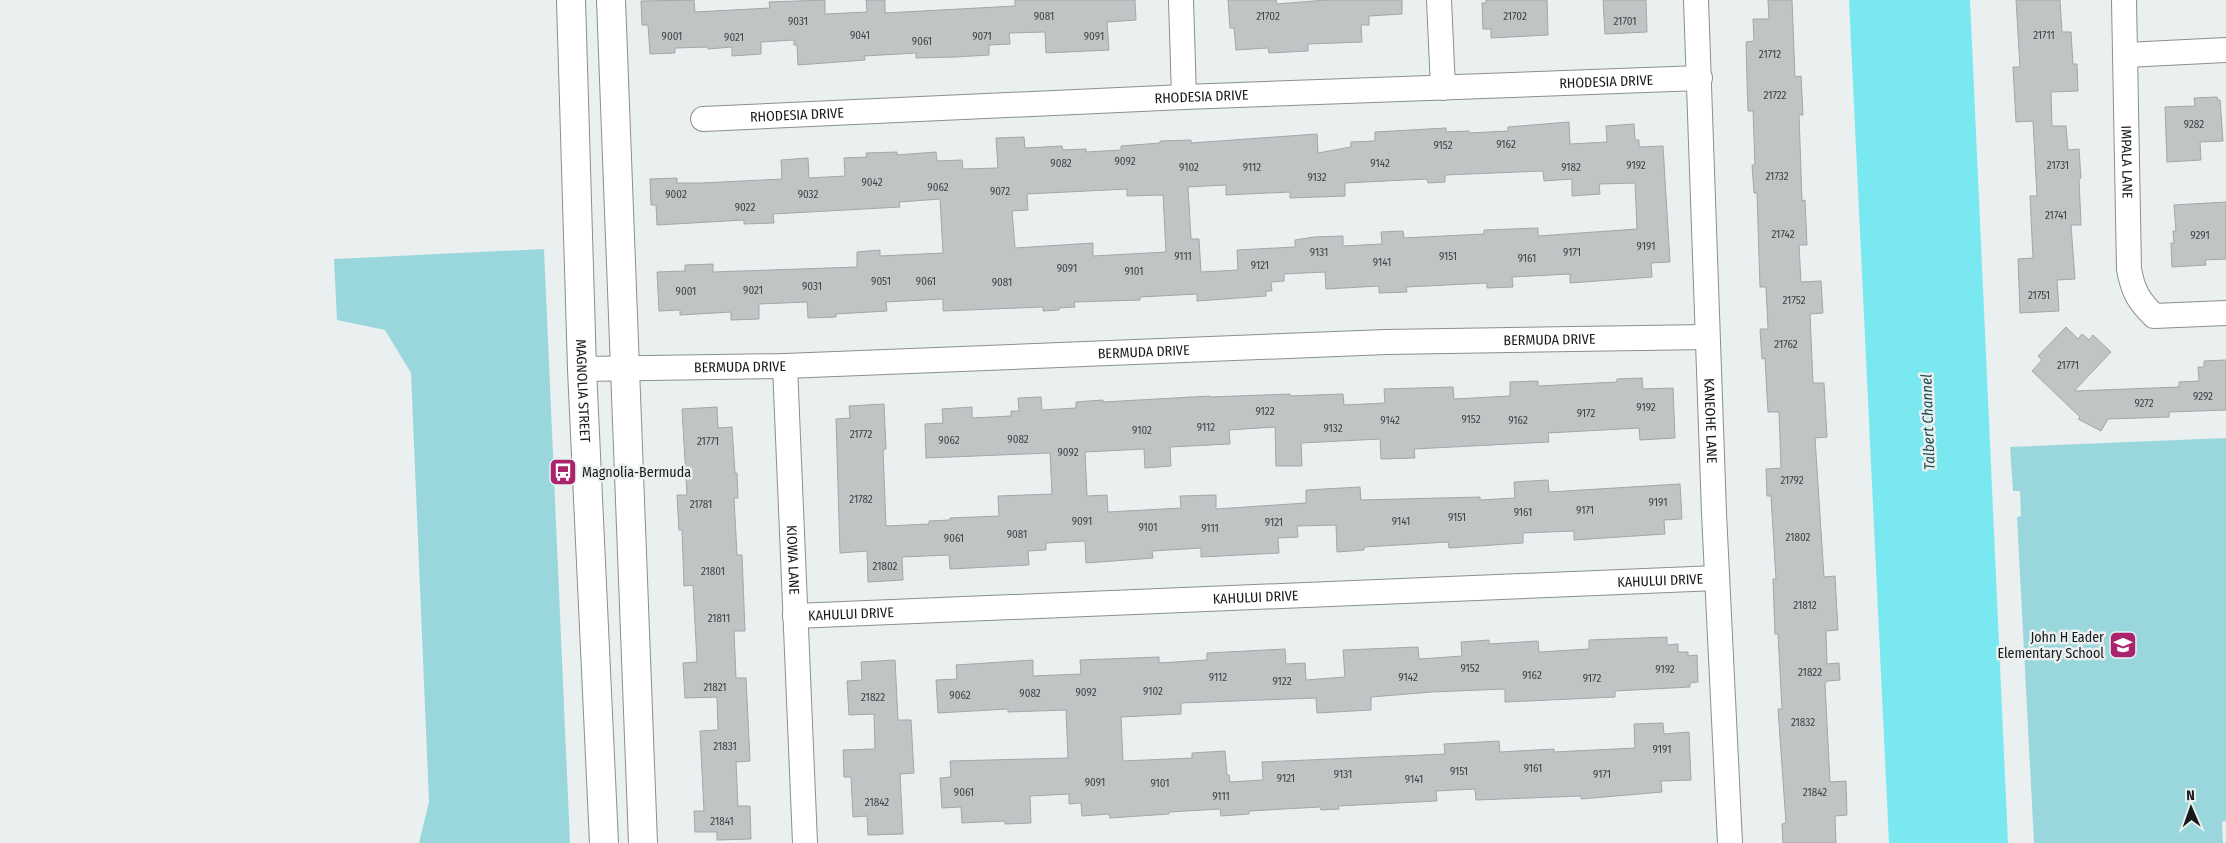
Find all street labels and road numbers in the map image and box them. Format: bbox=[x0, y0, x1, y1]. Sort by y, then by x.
street label: RHODESIA DRIVE bbox=[1559, 72, 1654, 92]
street label: RHODESIA DRIVE bbox=[1154, 87, 1249, 107]
street label: RHODESIA DRIVE bbox=[750, 105, 845, 126]
street label: IMPALA LANE bbox=[2117, 125, 2136, 199]
street label: BERMUDA DRIVE bbox=[1503, 331, 1596, 349]
street label: MAGNOLIA STREET bbox=[572, 339, 593, 443]
street label: BERMUDA DRIVE bbox=[1097, 342, 1190, 363]
street label: BERMUDA DRIVE bbox=[694, 358, 787, 376]
street label: KANEOHE LANE bbox=[1700, 378, 1720, 464]
street label: KIOWA LANE bbox=[783, 525, 803, 595]
street label: KAHULUI DRIVE bbox=[1617, 571, 1704, 591]
street label: KAHULUI DRIVE bbox=[1212, 587, 1299, 608]
street label: KAHULUI DRIVE bbox=[808, 604, 895, 624]

